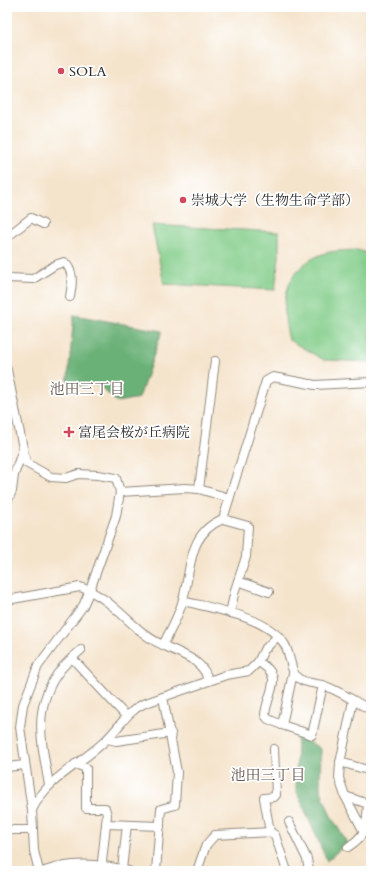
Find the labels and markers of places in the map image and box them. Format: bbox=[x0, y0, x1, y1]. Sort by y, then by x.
place label: SOLA bbox=[69, 62, 107, 81]
marker: SOLA bbox=[56, 66, 66, 76]
place label: 崇城大学（生物生命学部） bbox=[191, 191, 359, 210]
marker: 崇城大学（生物生命学部） bbox=[178, 195, 188, 205]
place label: 富尾会桜が丘病院 bbox=[78, 423, 190, 442]
marker: 富尾会桜が丘病院 bbox=[63, 426, 75, 438]

